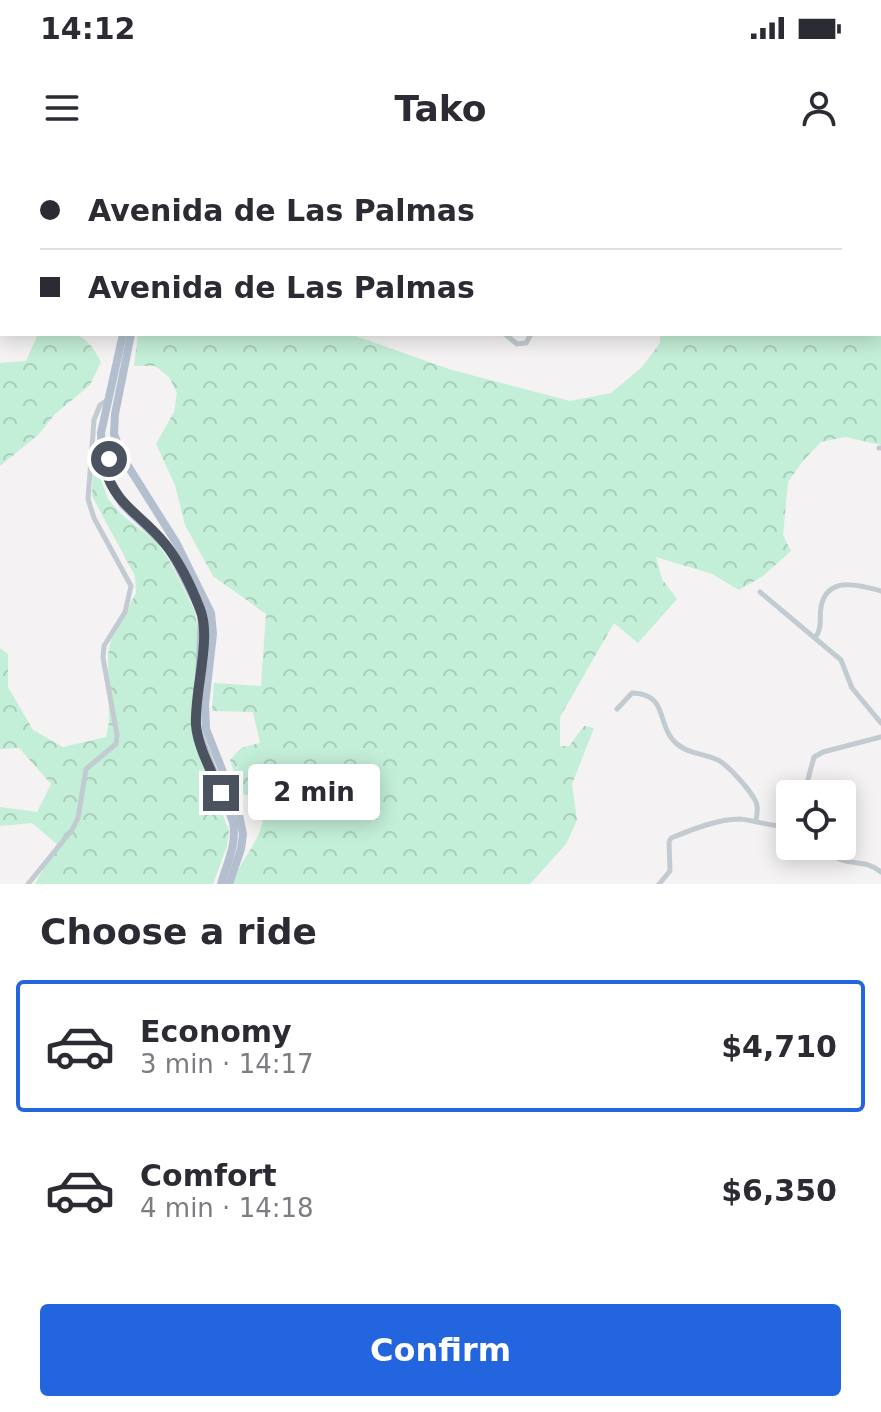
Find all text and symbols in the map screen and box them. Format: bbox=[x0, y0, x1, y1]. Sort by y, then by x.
text: 14:12 bbox=[40, 11, 136, 46]
icon: menu bbox=[40, 86, 84, 130]
icon: person bbox=[797, 86, 841, 130]
text: Tako bbox=[395, 88, 486, 129]
text: Avenida de Las Palmas bbox=[88, 193, 475, 228]
text: Avenida de Las Palmas bbox=[88, 270, 475, 305]
route start bbox=[91, 441, 127, 477]
callout: 2 min bbox=[249, 765, 381, 821]
route end bbox=[203, 775, 239, 811]
text: 2 min bbox=[273, 777, 355, 807]
map controls bbox=[776, 780, 856, 860]
button: locate bbox=[776, 780, 856, 860]
text: Choose a ride bbox=[40, 911, 317, 952]
icon: car bbox=[44, 1010, 116, 1082]
text: Economy bbox=[140, 1014, 292, 1049]
text: $4,710 bbox=[721, 1029, 837, 1064]
text: 3 min · 14:17 bbox=[140, 1049, 314, 1079]
icon: car bbox=[44, 1154, 116, 1226]
text: Comfort bbox=[140, 1158, 277, 1193]
text: $6,350 bbox=[721, 1173, 837, 1208]
text: 4 min · 14:18 bbox=[140, 1193, 314, 1223]
button: Confirm bbox=[40, 1304, 841, 1396]

